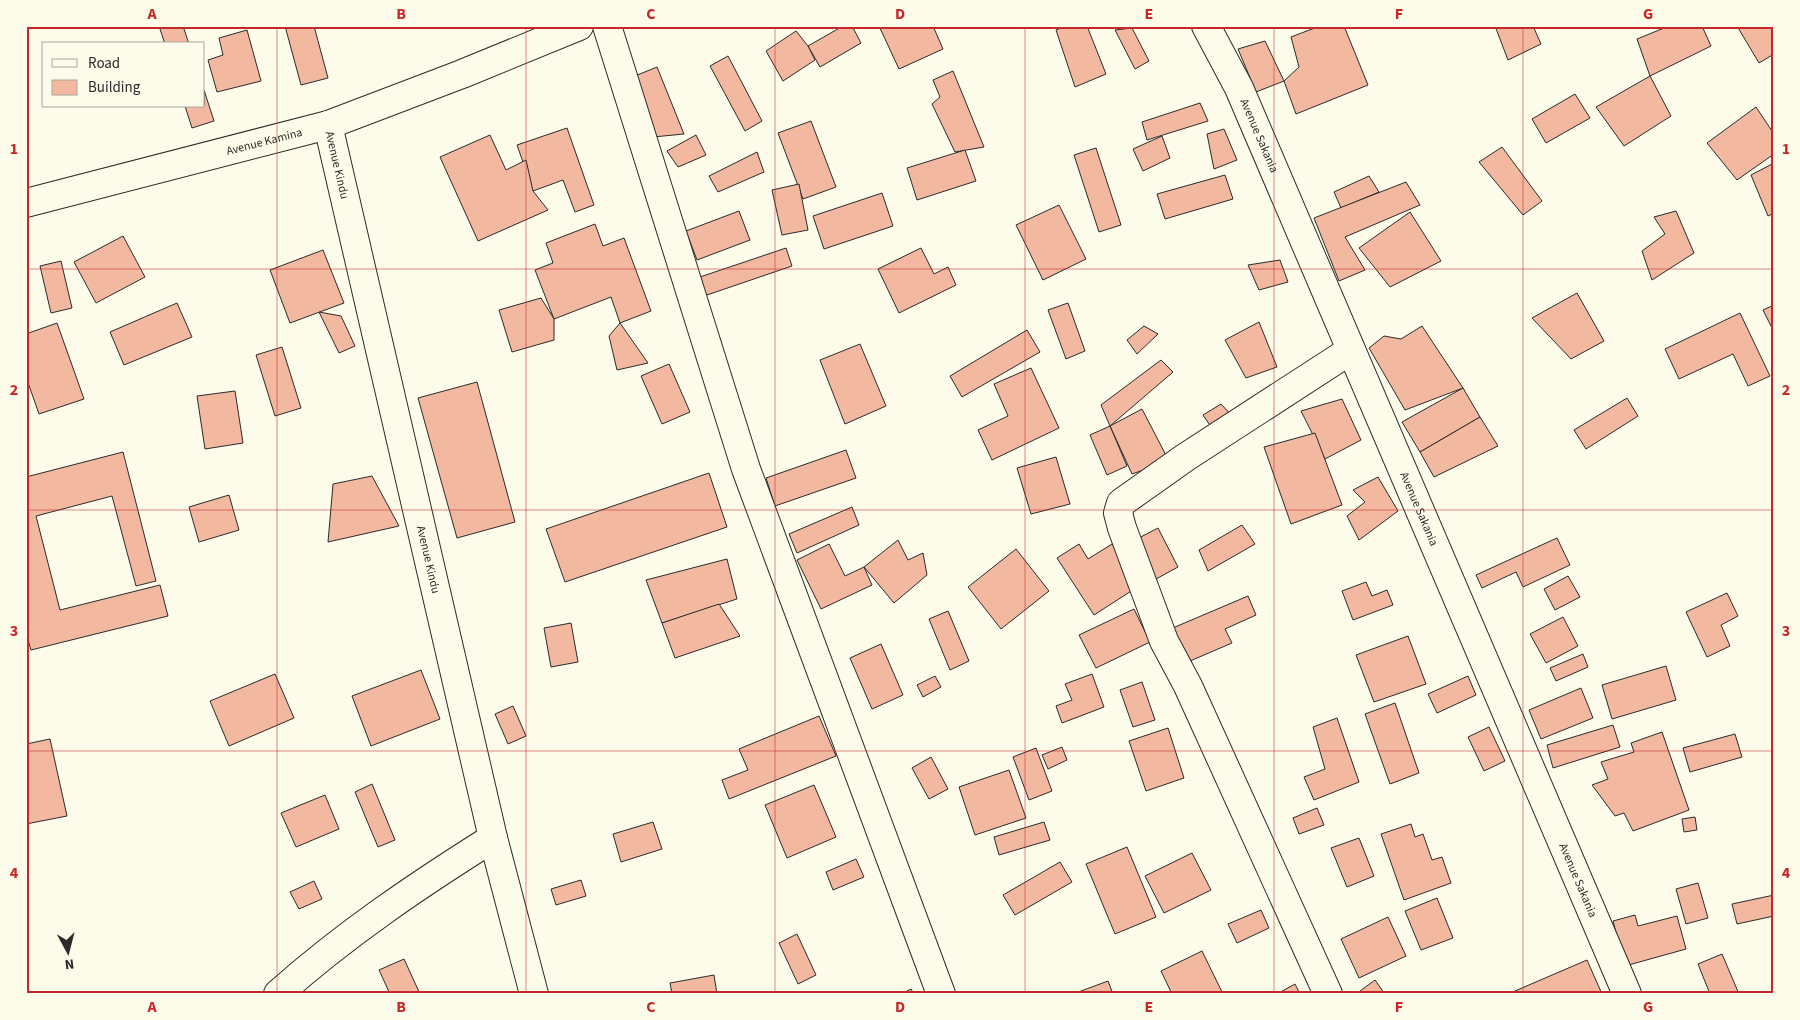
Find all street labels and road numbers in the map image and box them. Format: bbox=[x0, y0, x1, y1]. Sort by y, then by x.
street label: Avenue Sakania bbox=[1235, 96, 1282, 176]
street label: Avenue Kamina bbox=[224, 124, 304, 160]
street label: Avenue Kindu bbox=[321, 129, 353, 201]
street label: Avenue Sakania bbox=[1395, 469, 1442, 549]
street label: Avenue Kindu bbox=[412, 524, 444, 595]
street label: Avenue Sakania bbox=[1554, 841, 1601, 920]

